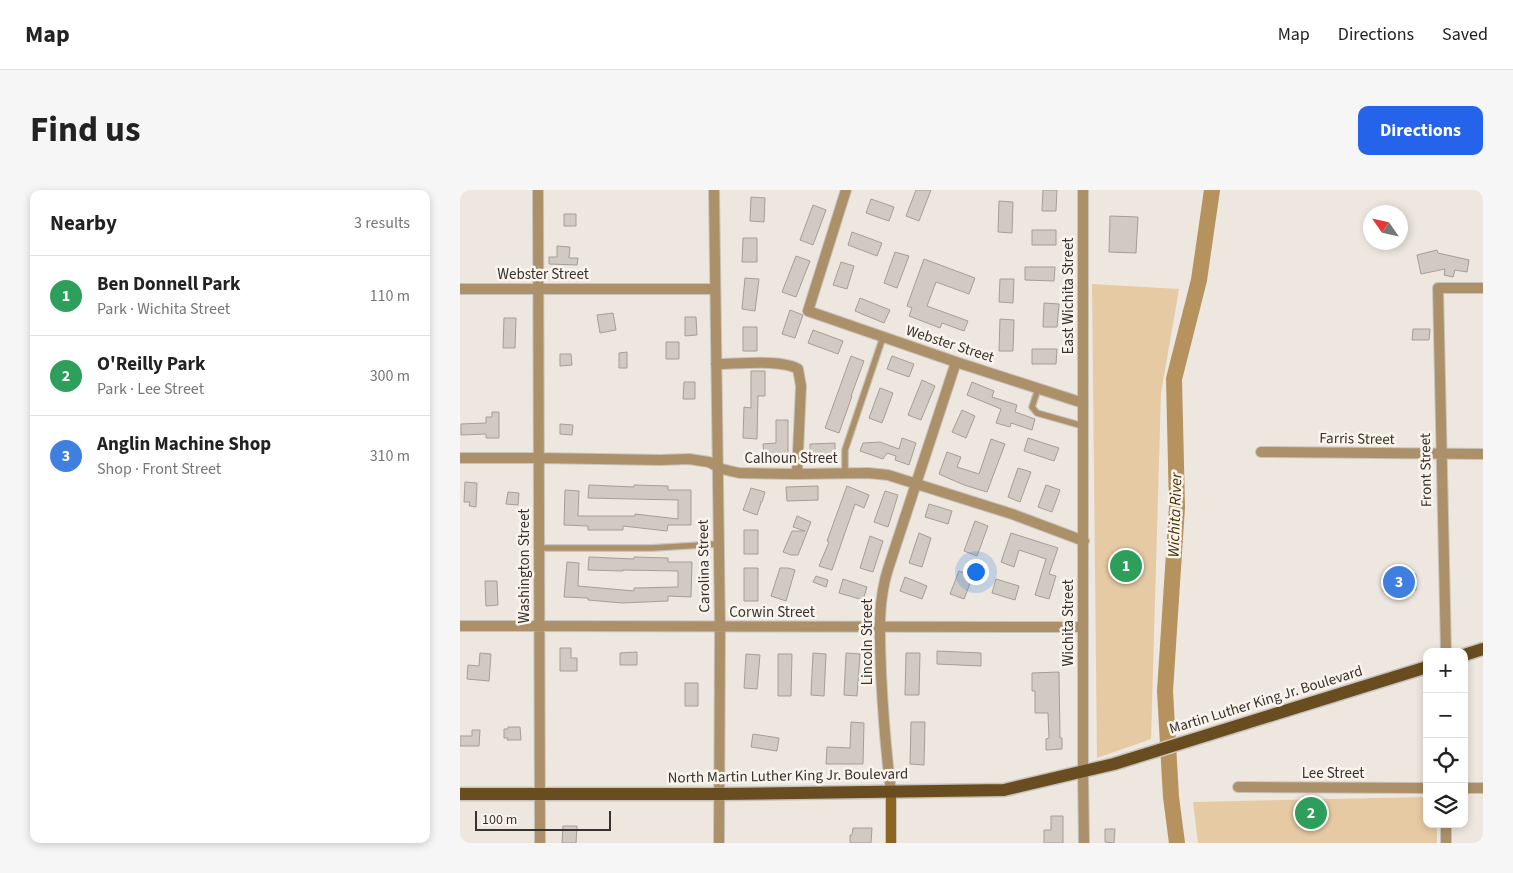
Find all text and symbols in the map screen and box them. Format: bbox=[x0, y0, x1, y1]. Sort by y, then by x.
text: Map bbox=[25, 17, 70, 52]
text: Map bbox=[1278, 22, 1310, 47]
text: Directions bbox=[1338, 22, 1414, 47]
text: Saved bbox=[1442, 22, 1488, 47]
text: Find us bbox=[30, 105, 140, 155]
button: Directions bbox=[1358, 106, 1483, 155]
north arrow bbox=[1363, 205, 1408, 250]
text: Nearby bbox=[50, 208, 117, 238]
text: 3 results bbox=[354, 212, 410, 234]
street label: East Wichita Street bbox=[1058, 238, 1079, 354]
street label: Webster Street bbox=[497, 264, 589, 285]
text: Ben Donnell Park bbox=[97, 271, 241, 298]
text: 1 bbox=[62, 285, 70, 307]
text: 110 m bbox=[370, 285, 410, 307]
text: Park · Wichita Street bbox=[97, 298, 230, 320]
street label: Webster Street bbox=[903, 320, 997, 368]
text: O'Reilly Park bbox=[97, 351, 205, 378]
text: 2 bbox=[62, 365, 70, 387]
text: 300 m bbox=[370, 365, 410, 387]
text: Park · Lee Street bbox=[97, 378, 204, 400]
street label: Farris Street bbox=[1319, 428, 1395, 450]
text: Anglin Machine Shop bbox=[97, 431, 271, 458]
street label: Front Street bbox=[1415, 433, 1437, 507]
text: 3 bbox=[62, 445, 70, 467]
text: 310 m bbox=[370, 445, 410, 467]
street label: Calhoun Street bbox=[744, 448, 838, 469]
text: Shop · Front Street bbox=[97, 458, 221, 480]
water label: Wichita River bbox=[1163, 471, 1188, 558]
street label: Washington Street bbox=[514, 509, 535, 623]
street label: Carolina Street bbox=[693, 519, 715, 613]
pin: 1 bbox=[1110, 547, 1142, 585]
your location bbox=[963, 559, 989, 585]
pin: 3 bbox=[1383, 563, 1415, 601]
street label: Wichita Street bbox=[1058, 579, 1079, 667]
street label: Lincoln Street bbox=[857, 599, 878, 685]
street label: Corwin Street bbox=[729, 602, 815, 623]
map controls bbox=[1423, 648, 1468, 828]
button: + bbox=[1423, 648, 1468, 693]
street label: Martin Luther King Jr. Boulevard bbox=[1167, 661, 1365, 739]
button: − bbox=[1423, 693, 1468, 738]
button: locate bbox=[1423, 738, 1468, 783]
street label: North Martin Luther King Jr. Boulevard bbox=[668, 763, 908, 789]
street label: Lee Street bbox=[1302, 763, 1364, 784]
button: layers bbox=[1423, 783, 1468, 828]
pin: 2 bbox=[1295, 794, 1327, 832]
scale bar bbox=[475, 808, 611, 831]
text: 100 m bbox=[482, 810, 517, 830]

